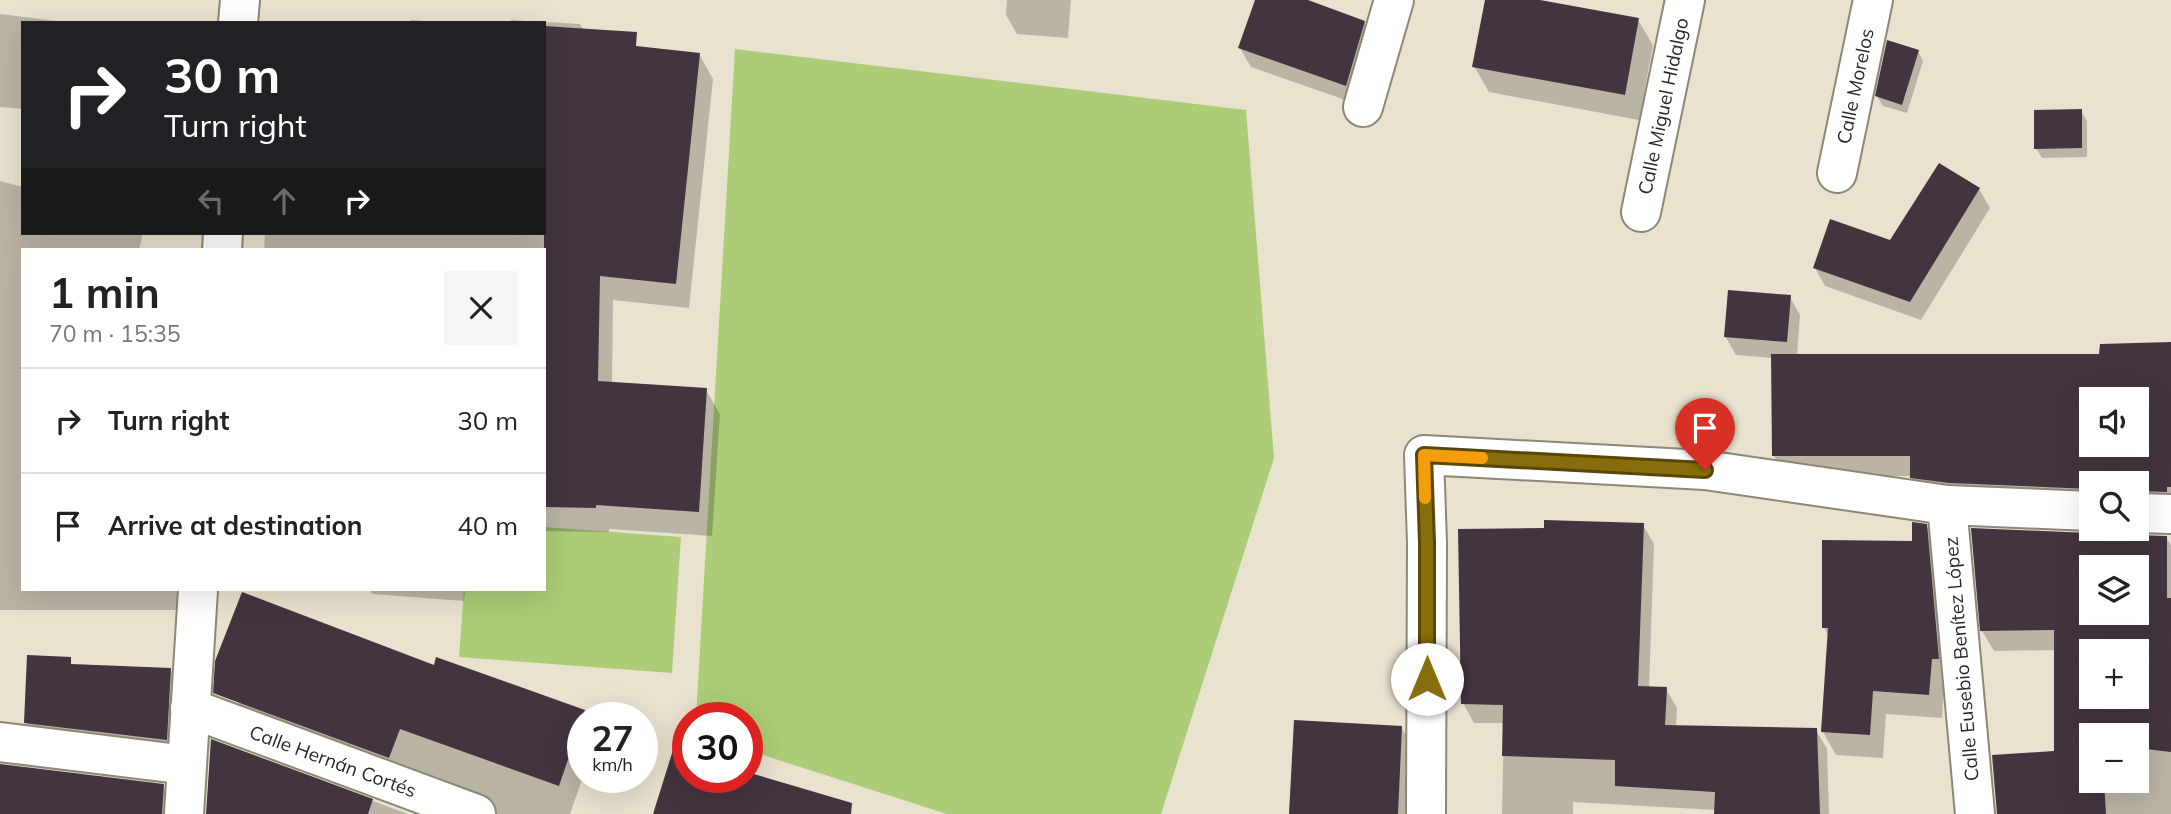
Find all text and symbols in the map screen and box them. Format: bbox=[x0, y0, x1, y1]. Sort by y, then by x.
street label: Calle Miguel Hidalgo bbox=[1633, 15, 1693, 197]
street label: Calle Morelos bbox=[1831, 26, 1879, 146]
text: 30 m bbox=[164, 44, 280, 105]
icon: right bbox=[49, 49, 140, 140]
text: Turn right bbox=[164, 105, 307, 145]
icon: left bbox=[192, 182, 230, 220]
icon: ahead bbox=[265, 182, 303, 220]
icon: right bbox=[338, 182, 376, 220]
text: 1 min bbox=[49, 266, 160, 319]
button: close bbox=[444, 271, 518, 345]
text: 70 m · 15:35 bbox=[49, 319, 181, 348]
map controls bbox=[2079, 387, 2149, 793]
button: sound bbox=[2079, 387, 2149, 457]
pin bbox=[1675, 398, 1735, 470]
icon: right bbox=[49, 402, 87, 440]
text: Turn right bbox=[108, 404, 229, 437]
text: 30 m bbox=[457, 404, 518, 437]
icon: arrive bbox=[1686, 409, 1724, 447]
button: search bbox=[2079, 471, 2149, 541]
icon: arrive bbox=[49, 507, 87, 545]
text: Arrive at destination bbox=[108, 509, 363, 542]
text: 40 m bbox=[457, 509, 518, 542]
street label: Calle Eusebio Benítez López bbox=[1938, 536, 1984, 782]
button: layers bbox=[2079, 555, 2149, 625]
button: + bbox=[2079, 639, 2149, 709]
position arrow bbox=[1390, 642, 1464, 716]
speed limit sign: 30 bbox=[672, 702, 763, 793]
text: 27 bbox=[591, 716, 634, 760]
street label: Calle Hernán Cortés bbox=[246, 720, 420, 802]
button: − bbox=[2079, 723, 2149, 793]
text: km/h bbox=[592, 753, 633, 776]

